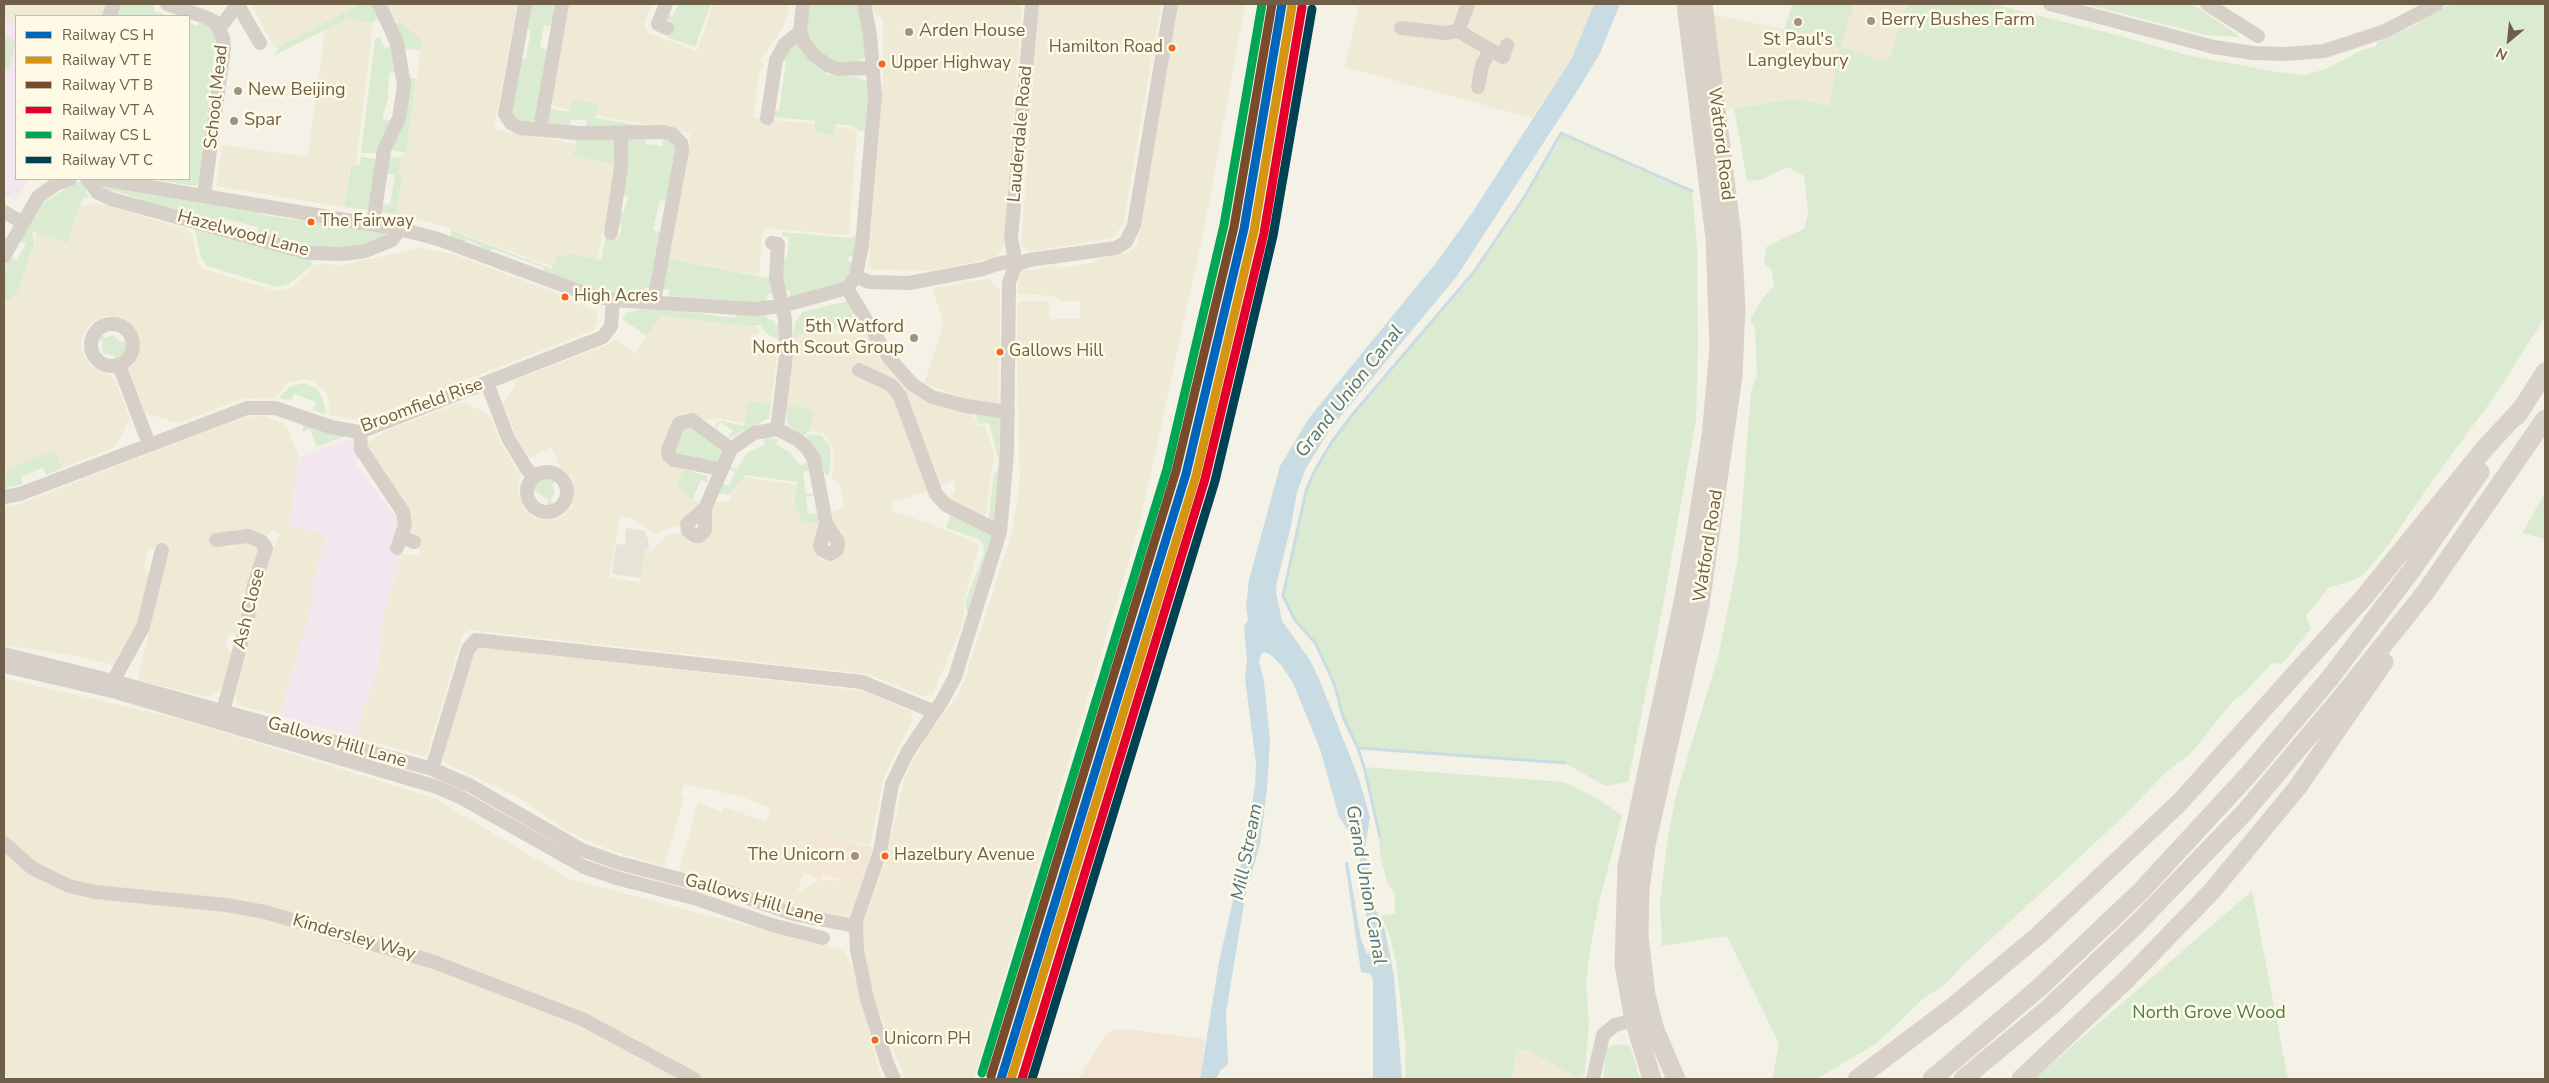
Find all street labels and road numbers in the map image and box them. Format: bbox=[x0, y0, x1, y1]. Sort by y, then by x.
street label: School Mead bbox=[201, 44, 233, 150]
street label: Lauderdale Road bbox=[1004, 65, 1038, 203]
street label: Watford Road bbox=[1702, 86, 1738, 202]
street label: Hazelwood Lane bbox=[175, 206, 311, 262]
street label: Broomfield Rise bbox=[358, 374, 486, 438]
street label: Watford Road bbox=[1689, 488, 1729, 604]
street label: Ash Close bbox=[230, 567, 270, 651]
street label: Gallows Hill Lane bbox=[265, 713, 409, 773]
street label: Gallows Hill Lane bbox=[682, 870, 826, 930]
street label: Kindersley Way bbox=[290, 910, 418, 966]

